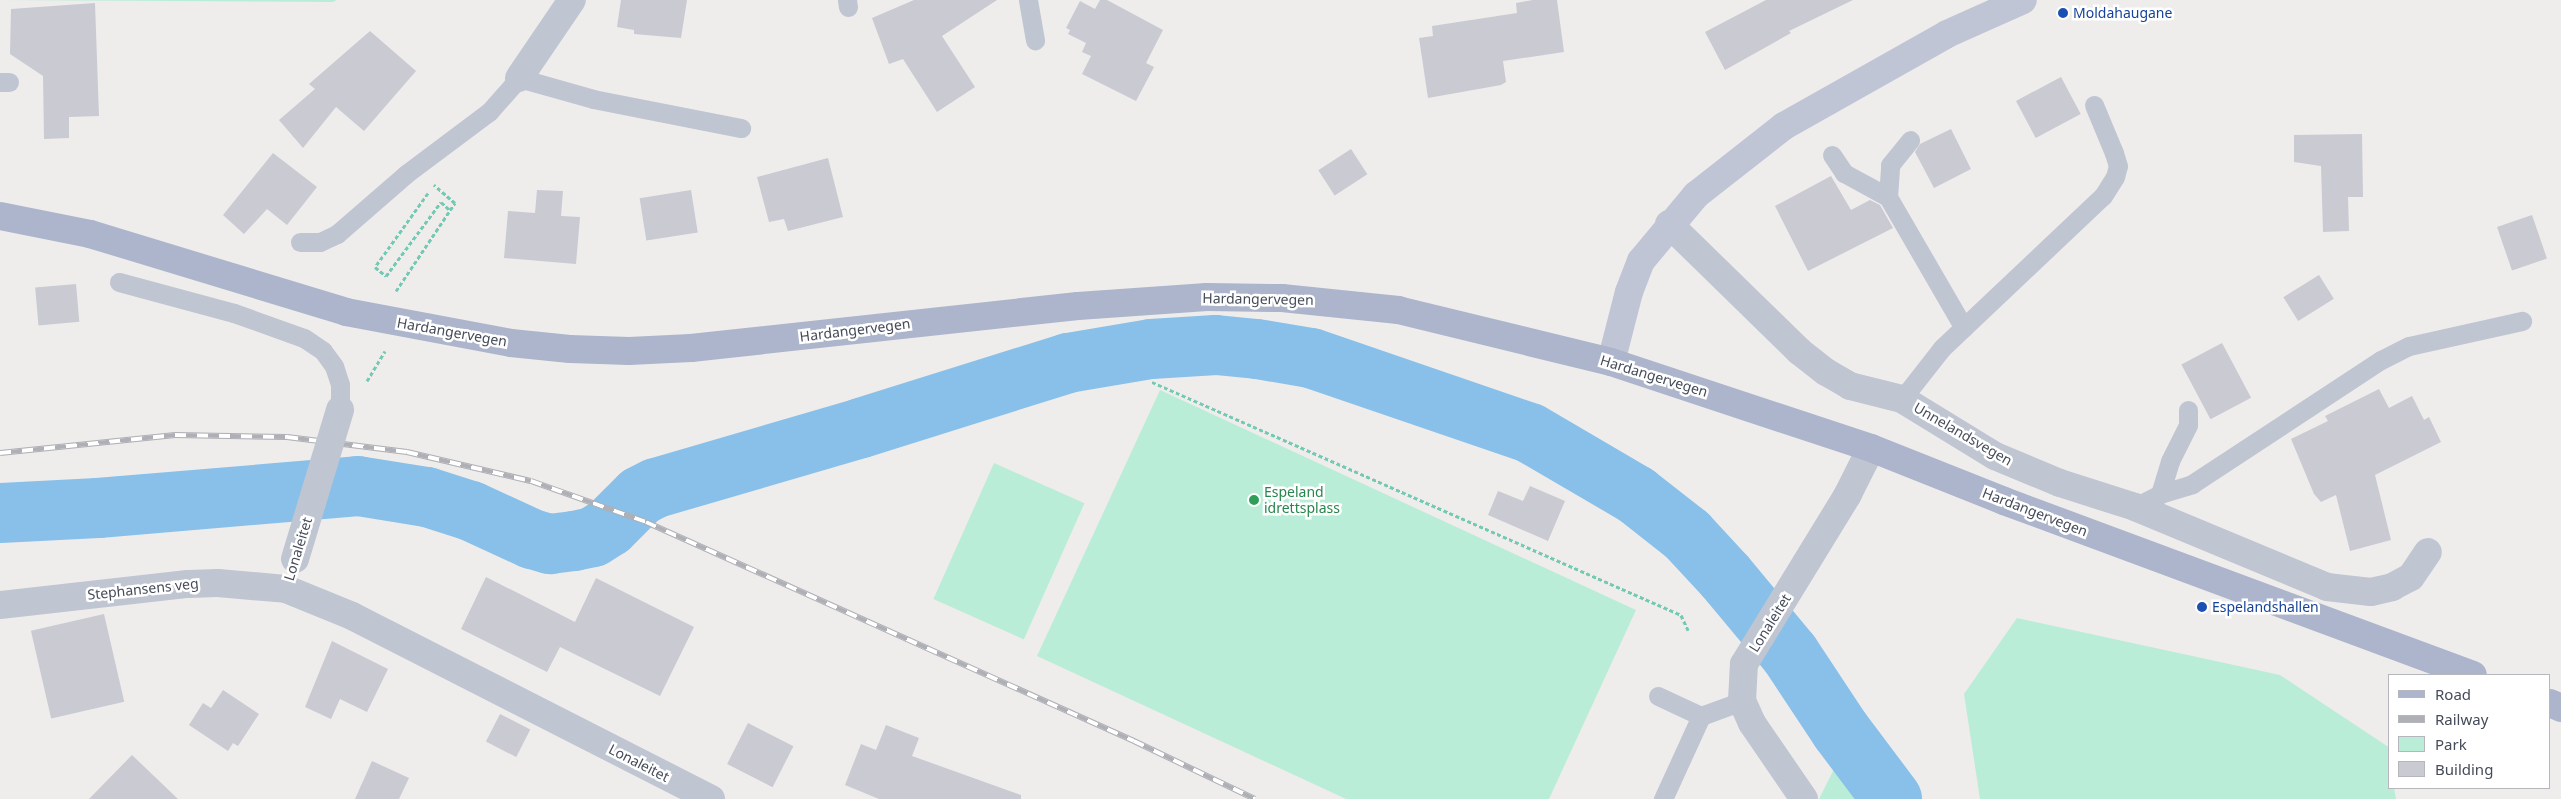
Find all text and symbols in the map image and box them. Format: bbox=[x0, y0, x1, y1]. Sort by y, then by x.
place label: Moldahaugane bbox=[2073, 5, 2172, 21]
marker: Moldahaugane bbox=[2057, 7, 2069, 19]
street label: Hardangervegen bbox=[1202, 290, 1314, 308]
street label: Hardangervegen bbox=[396, 314, 508, 350]
street label: Hardangervegen bbox=[799, 315, 911, 345]
street label: Hardangervegen bbox=[1598, 352, 1710, 400]
street label: Unnelandsvegen bbox=[1911, 399, 2015, 469]
place label: Espeland idrettsplass bbox=[1264, 484, 1340, 516]
street label: Hardangervegen bbox=[1980, 484, 2090, 540]
marker: Espeland idrettsplass bbox=[1248, 494, 1260, 506]
street label: Lonaleitet bbox=[280, 515, 316, 583]
street label: Stephansens veg bbox=[87, 575, 199, 603]
street label: Lonaleitet bbox=[1746, 591, 1794, 655]
place label: Espelandshallen bbox=[2212, 599, 2319, 615]
marker: Espelandshallen bbox=[2196, 601, 2208, 613]
legend bbox=[2388, 674, 2551, 789]
text: Road bbox=[2435, 684, 2471, 704]
text: Railway bbox=[2435, 709, 2488, 729]
text: Park bbox=[2435, 734, 2467, 754]
street label: Lonaleitet bbox=[606, 741, 672, 785]
text: Building bbox=[2435, 759, 2493, 779]

